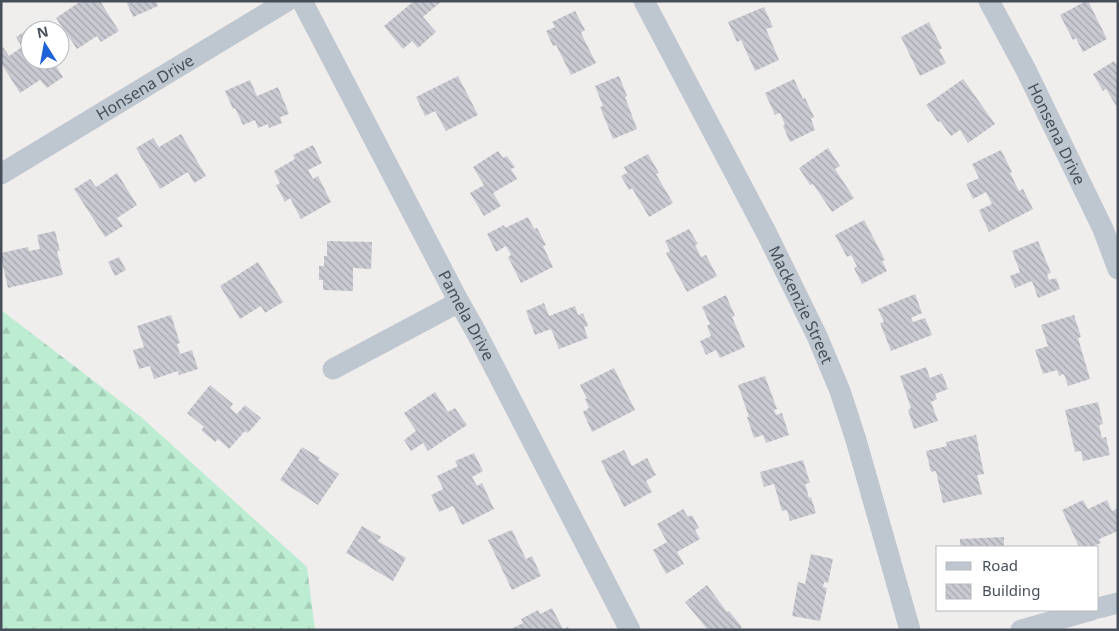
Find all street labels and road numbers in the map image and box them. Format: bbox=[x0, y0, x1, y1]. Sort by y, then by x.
street label: Honsena Drive bbox=[92, 49, 198, 125]
street label: Honsena Drive bbox=[1023, 79, 1091, 188]
street label: Mackenzie Street bbox=[763, 242, 838, 367]
street label: Pamela Drive bbox=[433, 267, 500, 364]

